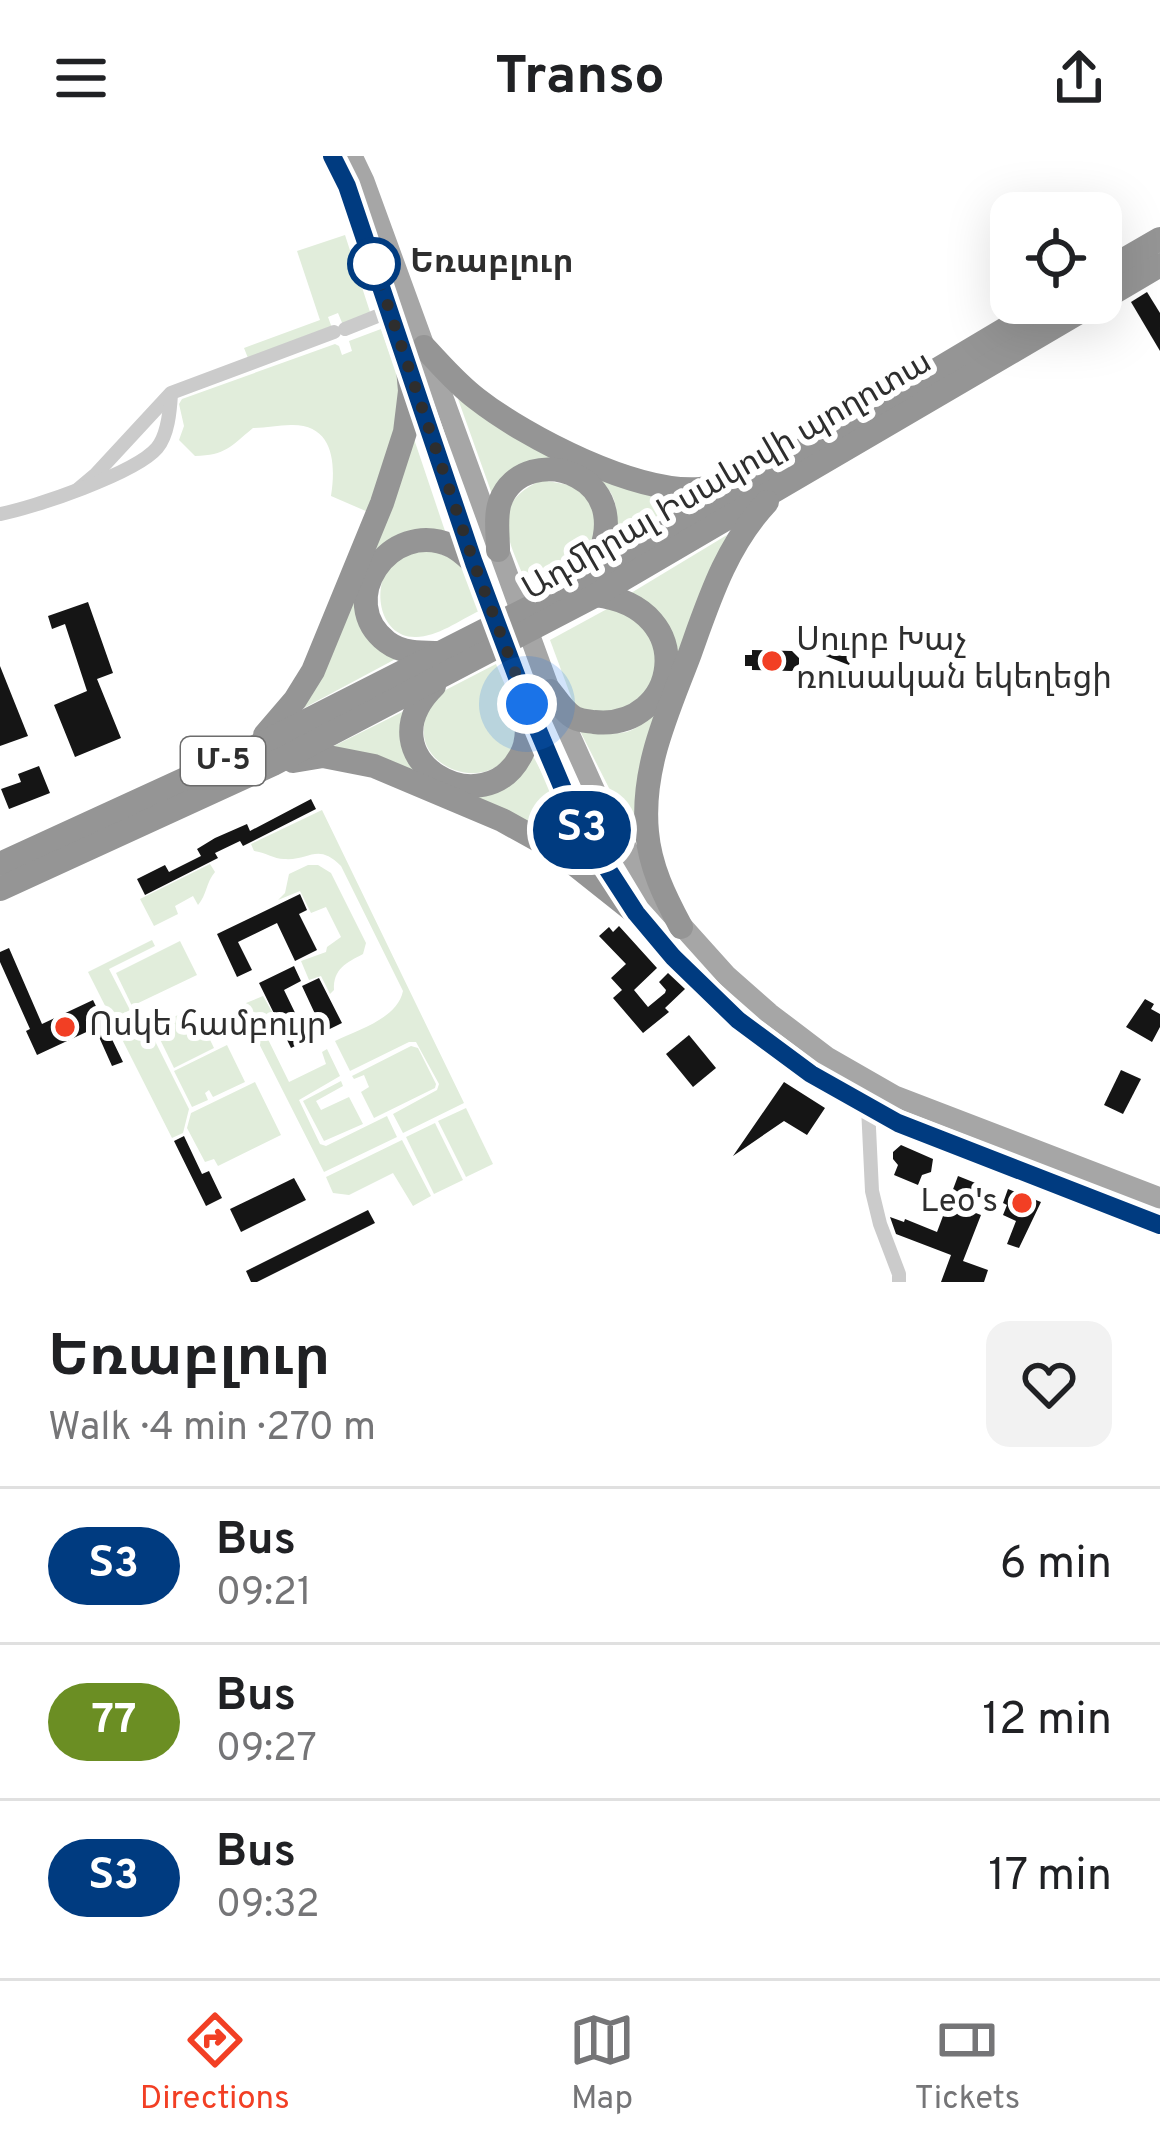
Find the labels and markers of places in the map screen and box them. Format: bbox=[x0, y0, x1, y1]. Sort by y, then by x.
marker: Եռաբլուր bbox=[349, 239, 399, 289]
place label: Եռաբլուր bbox=[410, 243, 574, 285]
place label: Սուրբ Խաչ ռուսական եկեղեցի bbox=[796, 621, 1112, 701]
marker: Սուրբ Խաչ ռուսական եկեղեցի bbox=[759, 648, 785, 674]
place label: Ոսկե համբույր bbox=[89, 1006, 327, 1048]
marker: Ոսկե համբույր bbox=[52, 1014, 78, 1040]
place label: Leo's bbox=[920, 1182, 998, 1224]
marker: Leo's bbox=[1009, 1190, 1035, 1216]

